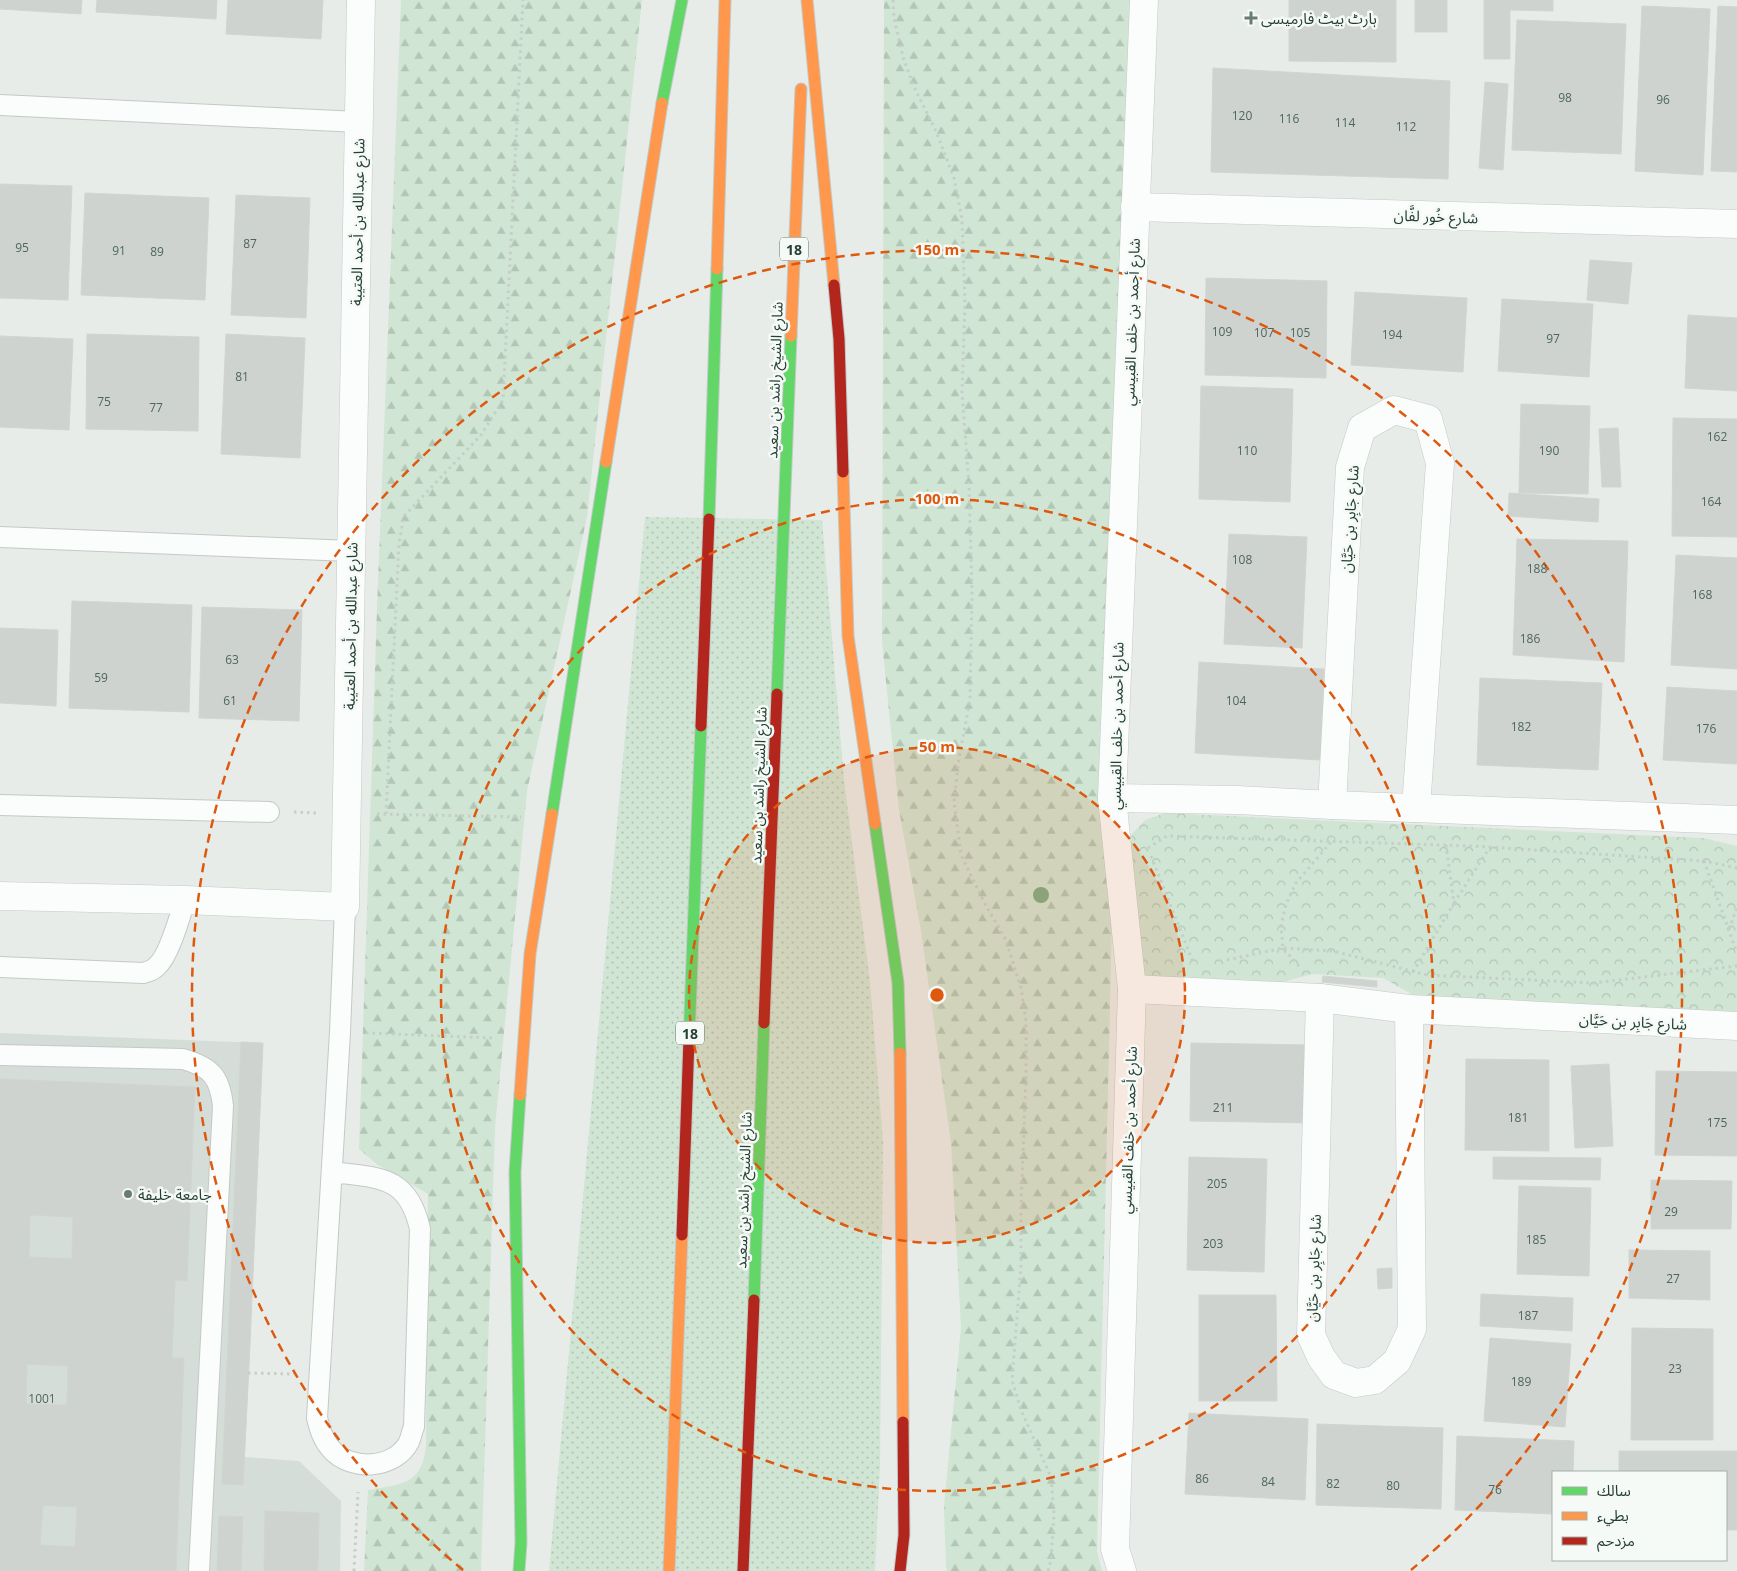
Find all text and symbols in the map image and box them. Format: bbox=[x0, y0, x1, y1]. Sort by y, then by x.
place label: ہارٹ بیٹ فارمیسی bbox=[1261, 8, 1377, 28]
marker: ہارٹ بیٹ فارمیسی bbox=[1245, 12, 1257, 24]
house number: 98 bbox=[1558, 89, 1572, 106]
house number: 96 bbox=[1656, 91, 1670, 108]
house number: 120 bbox=[1232, 107, 1252, 124]
house number: 116 bbox=[1279, 110, 1299, 127]
house number: 114 bbox=[1335, 114, 1355, 131]
house number: 112 bbox=[1396, 118, 1416, 135]
street label: شارع عبدالله بن أحمد العتيبة bbox=[346, 138, 371, 306]
street label: شارع خُور لفَّان bbox=[1393, 204, 1479, 230]
house number: 87 bbox=[243, 235, 257, 252]
street label: شارع أحمد بن خلف القبيسي bbox=[1118, 237, 1147, 406]
road number: 18 bbox=[780, 238, 808, 260]
house number: 95 bbox=[15, 239, 29, 256]
text: 150 m bbox=[915, 239, 959, 259]
house number: 91 bbox=[112, 242, 126, 259]
house number: 89 bbox=[150, 243, 164, 260]
street label: شارع الشيخ راشد بن سعيد bbox=[761, 301, 790, 459]
house number: 109 bbox=[1212, 323, 1232, 340]
house number: 107 bbox=[1254, 324, 1274, 341]
house number: 105 bbox=[1290, 324, 1310, 341]
house number: 194 bbox=[1382, 326, 1402, 343]
house number: 97 bbox=[1546, 330, 1560, 347]
house number: 81 bbox=[235, 368, 249, 385]
house number: 75 bbox=[97, 393, 111, 410]
house number: 77 bbox=[149, 399, 163, 416]
house number: 162 bbox=[1707, 428, 1727, 445]
house number: 110 bbox=[1237, 442, 1257, 459]
house number: 190 bbox=[1539, 442, 1559, 459]
street label: شارع جَابِر بن حَيَّان bbox=[1335, 464, 1366, 574]
text: 100 m bbox=[915, 488, 959, 508]
house number: 164 bbox=[1701, 493, 1721, 510]
street label: شارع عبدالله بن أحمد العتيبة bbox=[339, 542, 364, 710]
house number: 108 bbox=[1232, 551, 1252, 568]
house number: 188 bbox=[1527, 560, 1547, 577]
house number: 168 bbox=[1692, 586, 1712, 603]
house number: 186 bbox=[1520, 630, 1540, 647]
street label: شارع أحمد بن خلف القبيسي bbox=[1105, 642, 1130, 810]
house number: 63 bbox=[225, 651, 239, 668]
house number: 59 bbox=[94, 669, 108, 686]
house number: 61 bbox=[223, 692, 237, 709]
house number: 104 bbox=[1226, 692, 1246, 709]
street label: شارع الشيخ راشد بن سعيد bbox=[745, 706, 774, 864]
house number: 182 bbox=[1511, 718, 1531, 735]
house number: 176 bbox=[1696, 720, 1716, 737]
text: 50 m bbox=[919, 736, 955, 756]
centre of rings bbox=[928, 986, 946, 1004]
street label: شارع جَابِر بن حَيَّان bbox=[1578, 1008, 1688, 1037]
road number: 18 bbox=[676, 1021, 704, 1044]
street label: شارع أحمد بن خلف القبيسي bbox=[1115, 1045, 1144, 1214]
house number: 211 bbox=[1213, 1099, 1233, 1116]
house number: 181 bbox=[1508, 1109, 1528, 1126]
street label: شارع الشيخ راشد بن سعيد bbox=[730, 1111, 759, 1269]
house number: 175 bbox=[1707, 1114, 1727, 1131]
house number: 205 bbox=[1207, 1175, 1227, 1192]
place label: جامعة خليفة bbox=[138, 1184, 212, 1204]
marker: جامعة خليفة bbox=[122, 1188, 134, 1200]
house number: 29 bbox=[1664, 1203, 1678, 1220]
street label: شارع جَابِر بن حَيَّان bbox=[1301, 1213, 1328, 1322]
house number: 185 bbox=[1526, 1231, 1546, 1248]
house number: 203 bbox=[1203, 1235, 1223, 1252]
house number: 27 bbox=[1666, 1270, 1680, 1287]
house number: 187 bbox=[1518, 1307, 1538, 1324]
house number: 23 bbox=[1668, 1360, 1682, 1377]
house number: 189 bbox=[1511, 1373, 1531, 1390]
house number: 1001 bbox=[28, 1390, 56, 1407]
house number: 86 bbox=[1195, 1470, 1209, 1487]
legend bbox=[1552, 1471, 1727, 1561]
house number: 84 bbox=[1261, 1473, 1275, 1490]
house number: 82 bbox=[1326, 1475, 1340, 1492]
house number: 80 bbox=[1386, 1477, 1400, 1494]
text: سالك bbox=[1597, 1480, 1631, 1500]
house number: 76 bbox=[1488, 1481, 1502, 1498]
text: بطيء bbox=[1597, 1505, 1629, 1527]
text: مزدحم bbox=[1597, 1530, 1635, 1552]

